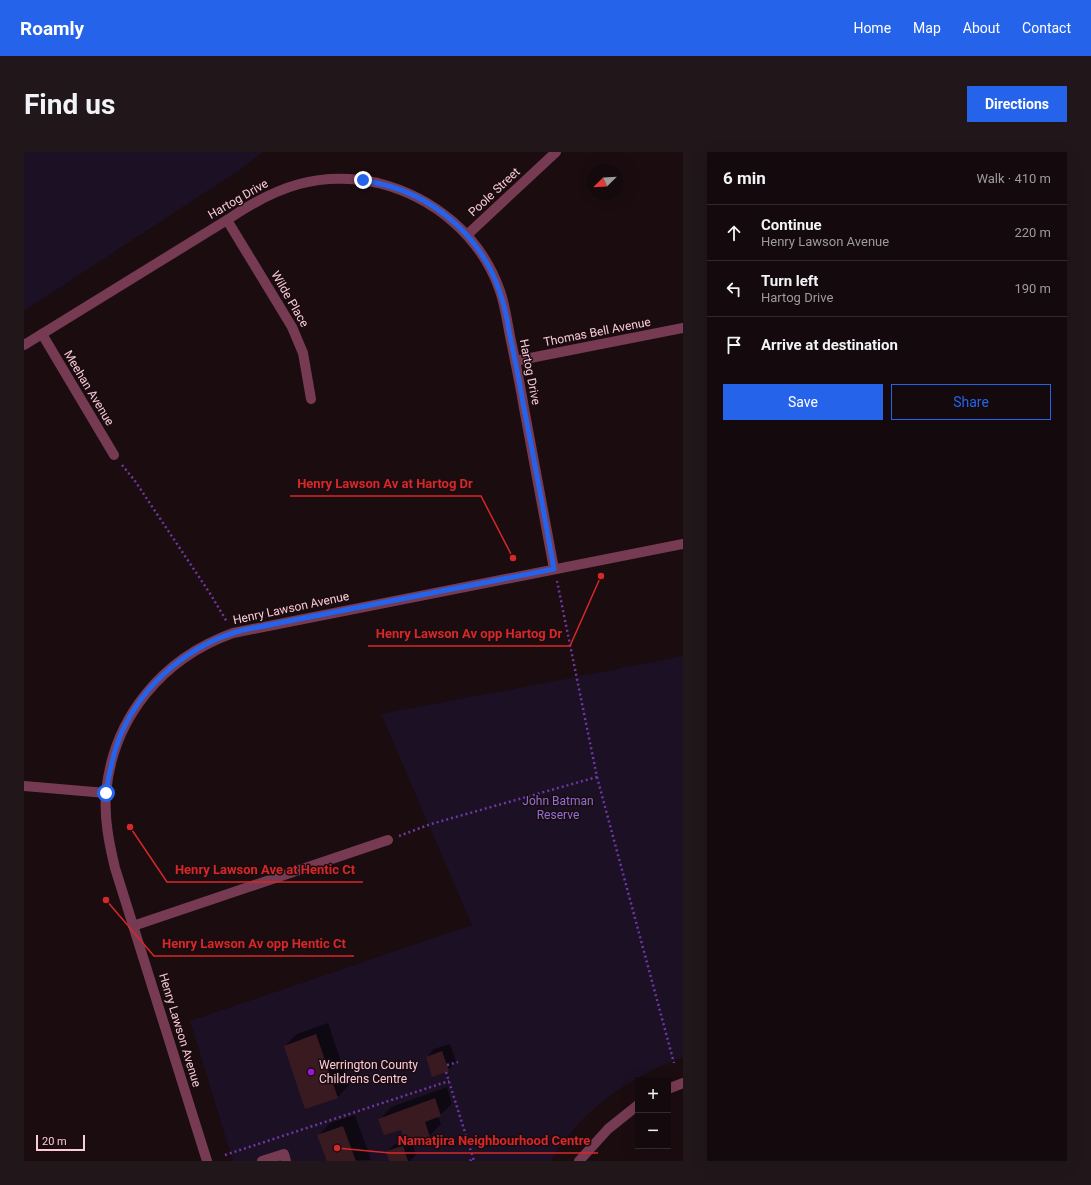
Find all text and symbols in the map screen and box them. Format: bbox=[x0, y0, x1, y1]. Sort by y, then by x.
text: Roamly bbox=[20, 17, 84, 40]
text: Home bbox=[853, 20, 891, 36]
text: Map bbox=[913, 20, 941, 36]
text: About bbox=[963, 20, 1000, 36]
text: Contact bbox=[1022, 20, 1071, 36]
button: Directions bbox=[967, 86, 1067, 122]
text: Find us bbox=[24, 88, 115, 121]
north arrow bbox=[587, 164, 623, 200]
street label: Poole Street bbox=[465, 165, 523, 219]
text: 6 min bbox=[723, 168, 766, 188]
route end bbox=[354, 171, 372, 189]
text: Walk · 410 m bbox=[976, 171, 1051, 186]
street label: Hartog Drive bbox=[206, 176, 270, 222]
text: Continue bbox=[761, 216, 822, 234]
icon: ahead bbox=[723, 222, 745, 244]
text: 220 m bbox=[1014, 225, 1051, 240]
text: Henry Lawson Avenue bbox=[761, 234, 889, 249]
street label: Wilde Place bbox=[268, 269, 312, 329]
text: Turn left bbox=[761, 272, 818, 290]
icon: left bbox=[723, 278, 745, 300]
text: 190 m bbox=[1014, 281, 1051, 296]
text: Hartog Drive bbox=[761, 290, 833, 305]
street label: Thomas Bell Avenue bbox=[542, 315, 652, 349]
icon: arrive bbox=[723, 334, 745, 356]
text: Arrive at destination bbox=[761, 336, 898, 354]
street label: Hartog Drive bbox=[517, 338, 543, 406]
street label: Meehan Avenue bbox=[61, 348, 117, 428]
button: Save bbox=[723, 384, 883, 420]
button: Share bbox=[891, 384, 1051, 420]
callout: Henry Lawson Av at Hartog Dr bbox=[290, 471, 481, 496]
text: Henry Lawson Av at Hartog Dr bbox=[297, 476, 473, 491]
street label: Henry Lawson Avenue bbox=[232, 589, 350, 627]
callout: Henry Lawson Av opp Hartog Dr bbox=[368, 621, 570, 646]
text: Henry Lawson Av opp Hartog Dr bbox=[376, 626, 562, 641]
route start bbox=[97, 784, 115, 802]
park label: John Batman Reserve bbox=[522, 794, 594, 822]
callout: Henry Lawson Ave at Hentic Ct bbox=[167, 857, 363, 882]
text: Henry Lawson Ave at Hentic Ct bbox=[175, 862, 356, 877]
callout: Henry Lawson Av opp Hentic Ct bbox=[154, 931, 354, 956]
text: Henry Lawson Av opp Hentic Ct bbox=[162, 936, 347, 951]
street label: Henry Lawson Avenue bbox=[156, 971, 204, 1089]
place label: Werrington County Childrens Centre bbox=[319, 1058, 418, 1086]
marker: Werrington County Childrens Centre bbox=[306, 1067, 316, 1077]
map controls bbox=[635, 1077, 671, 1149]
button: + bbox=[635, 1077, 671, 1113]
button: − bbox=[635, 1113, 671, 1149]
callout: Namatjira Neighbourhood Centre bbox=[390, 1128, 598, 1153]
scale bar bbox=[36, 1133, 85, 1152]
text: Namatjira Neighbourhood Centre bbox=[398, 1133, 590, 1148]
text: 20 m bbox=[42, 1135, 67, 1148]

